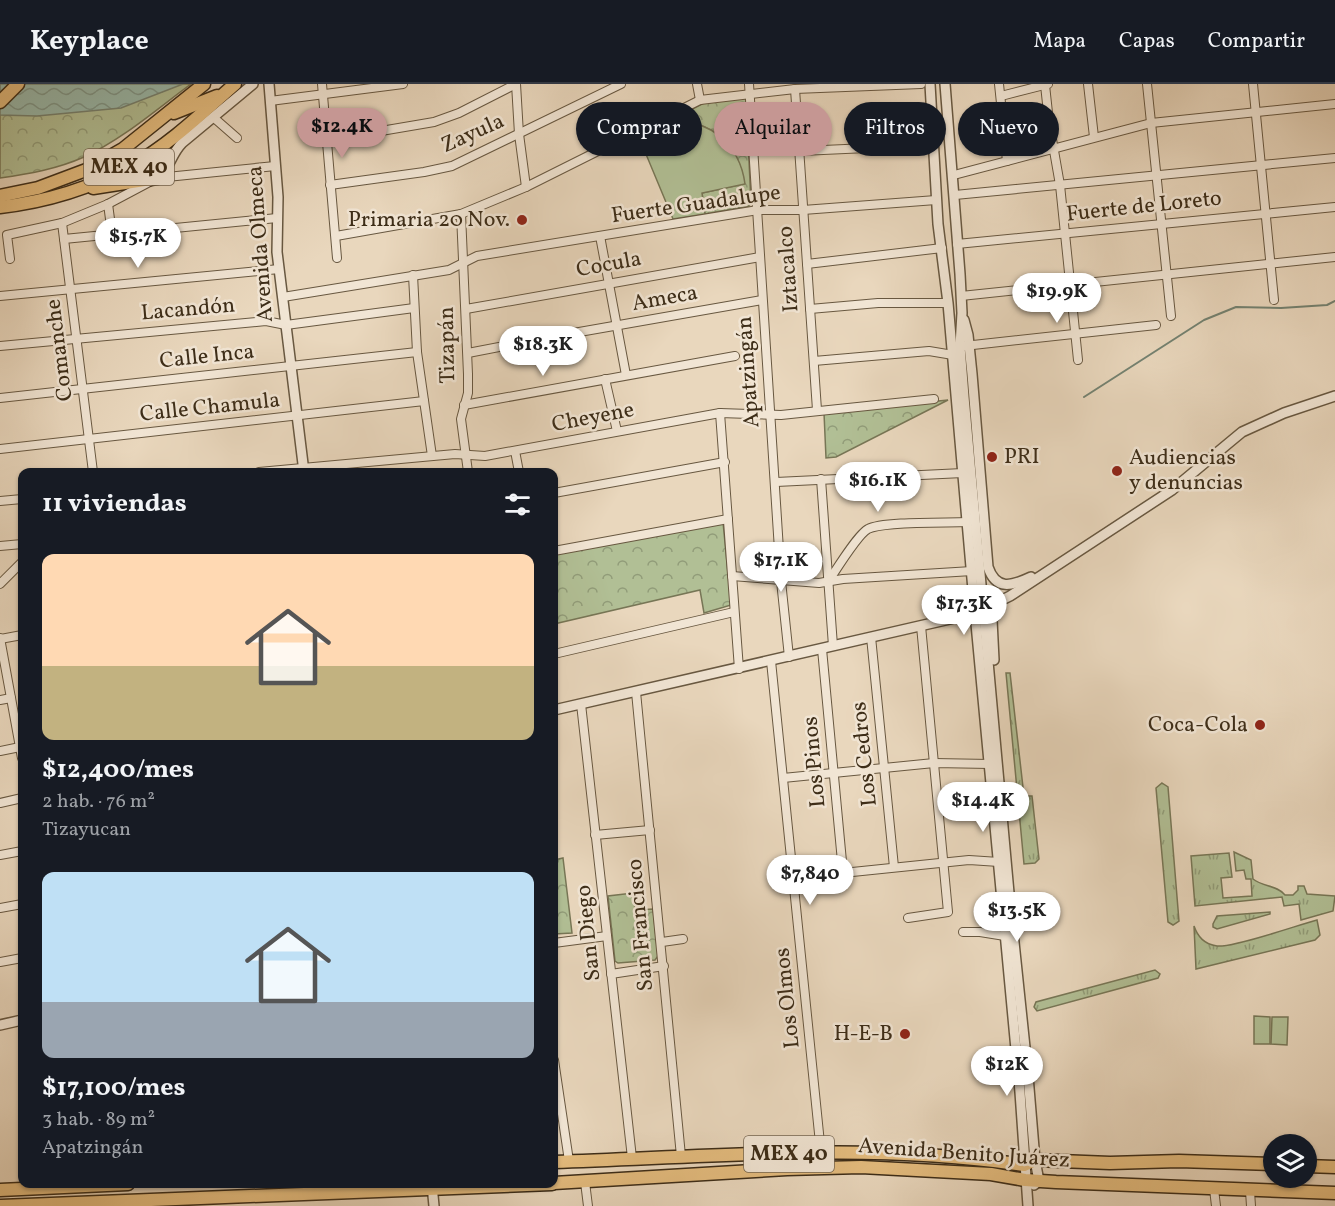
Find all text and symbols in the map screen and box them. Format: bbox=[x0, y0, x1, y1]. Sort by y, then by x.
text: Keyplace bbox=[30, 22, 149, 61]
text: Mapa bbox=[1034, 27, 1086, 56]
text: Capas bbox=[1119, 27, 1175, 56]
text: Compartir bbox=[1208, 27, 1305, 56]
chip: Comprar bbox=[576, 102, 702, 156]
chip: Alquilar bbox=[714, 102, 832, 156]
chip: Filtros bbox=[844, 102, 946, 156]
chip: Nuevo bbox=[958, 102, 1059, 156]
street label: Zayula bbox=[437, 106, 509, 162]
pin: $12.4K bbox=[293, 108, 391, 159]
text: $12.4K bbox=[311, 113, 373, 141]
road number: MEX 40 bbox=[84, 149, 174, 185]
street label: Avenida Olmeca bbox=[240, 165, 282, 323]
street label: Fuerte Guadalupe bbox=[609, 178, 783, 232]
street label: Fuerte de Loreto bbox=[1065, 183, 1223, 231]
place label: Primaria 20 Nov. bbox=[348, 205, 510, 236]
marker: Primaria 20 Nov. bbox=[515, 213, 529, 227]
pin: $15.7K bbox=[89, 218, 187, 269]
text: $15.7K bbox=[109, 223, 167, 251]
street label: Iztacalco bbox=[771, 225, 807, 313]
street label: Cocula bbox=[574, 244, 644, 286]
pin: $19.9K bbox=[1008, 273, 1106, 324]
street label: Ameca bbox=[630, 278, 700, 320]
text: $19.9K bbox=[1026, 278, 1088, 306]
street label: Lacandón bbox=[140, 290, 236, 330]
street label: Comanche bbox=[38, 297, 82, 403]
street label: Tizapán bbox=[432, 306, 464, 384]
street label: Apatzingán bbox=[730, 315, 768, 429]
pin: $18.3K bbox=[494, 326, 592, 377]
text: $18.3K bbox=[513, 331, 573, 359]
street label: Calle Inca bbox=[158, 337, 256, 377]
street label: Calle Chamula bbox=[138, 385, 282, 431]
street label: Cheyene bbox=[549, 395, 637, 441]
place label: PRI bbox=[1004, 442, 1040, 473]
place label: Audiencias y denuncias bbox=[1129, 443, 1243, 499]
marker: PRI bbox=[985, 450, 999, 464]
pin: $16.1K bbox=[829, 462, 927, 513]
marker: Audiencias y denuncias bbox=[1110, 464, 1124, 478]
text: $16.1K bbox=[849, 467, 907, 495]
text: 11 viviendas bbox=[42, 486, 187, 522]
icon: filters bbox=[501, 488, 534, 521]
pin: $17.1K bbox=[732, 542, 830, 593]
text: $17.1K bbox=[754, 547, 808, 575]
pin: $17.3K bbox=[915, 585, 1013, 636]
text: $17.3K bbox=[936, 590, 992, 618]
icon: home bbox=[234, 593, 342, 701]
street label: Los Cedros bbox=[844, 700, 886, 808]
place label: Coca-Cola bbox=[1148, 710, 1248, 741]
street label: Los Pinos bbox=[796, 715, 834, 809]
marker: Coca-Cola bbox=[1253, 718, 1267, 732]
text: $12,400/mes bbox=[42, 752, 194, 788]
pin: $14.4K bbox=[934, 782, 1032, 833]
text: $14.4K bbox=[951, 787, 1015, 815]
text: 2 hab. · 76 m² bbox=[42, 788, 155, 816]
text: Tizayucan bbox=[42, 816, 131, 844]
pin: $7,840 bbox=[761, 855, 859, 906]
street label: San Francisco bbox=[620, 857, 662, 993]
text: $7,840 bbox=[781, 860, 839, 888]
street label: San Diego bbox=[569, 883, 609, 983]
pin: $13.5K bbox=[968, 892, 1066, 943]
text: $13.5K bbox=[988, 897, 1047, 925]
icon: home bbox=[234, 911, 342, 1019]
street label: Los Olmos bbox=[767, 946, 809, 1050]
place label: H-E-B bbox=[834, 1019, 893, 1050]
marker: H-E-B bbox=[898, 1027, 912, 1041]
pin: $12K bbox=[971, 1046, 1043, 1097]
text: $12K bbox=[985, 1051, 1029, 1079]
text: $17,100/mes bbox=[42, 1070, 185, 1106]
text: 3 hab. · 89 m² bbox=[42, 1106, 155, 1134]
street label: Avenida Benito Juárez bbox=[857, 1131, 1071, 1177]
text: Apatzingán bbox=[42, 1134, 144, 1162]
map controls bbox=[1263, 1134, 1317, 1188]
button: layers bbox=[1263, 1134, 1317, 1188]
road number: MEX 40 bbox=[744, 1136, 834, 1172]

